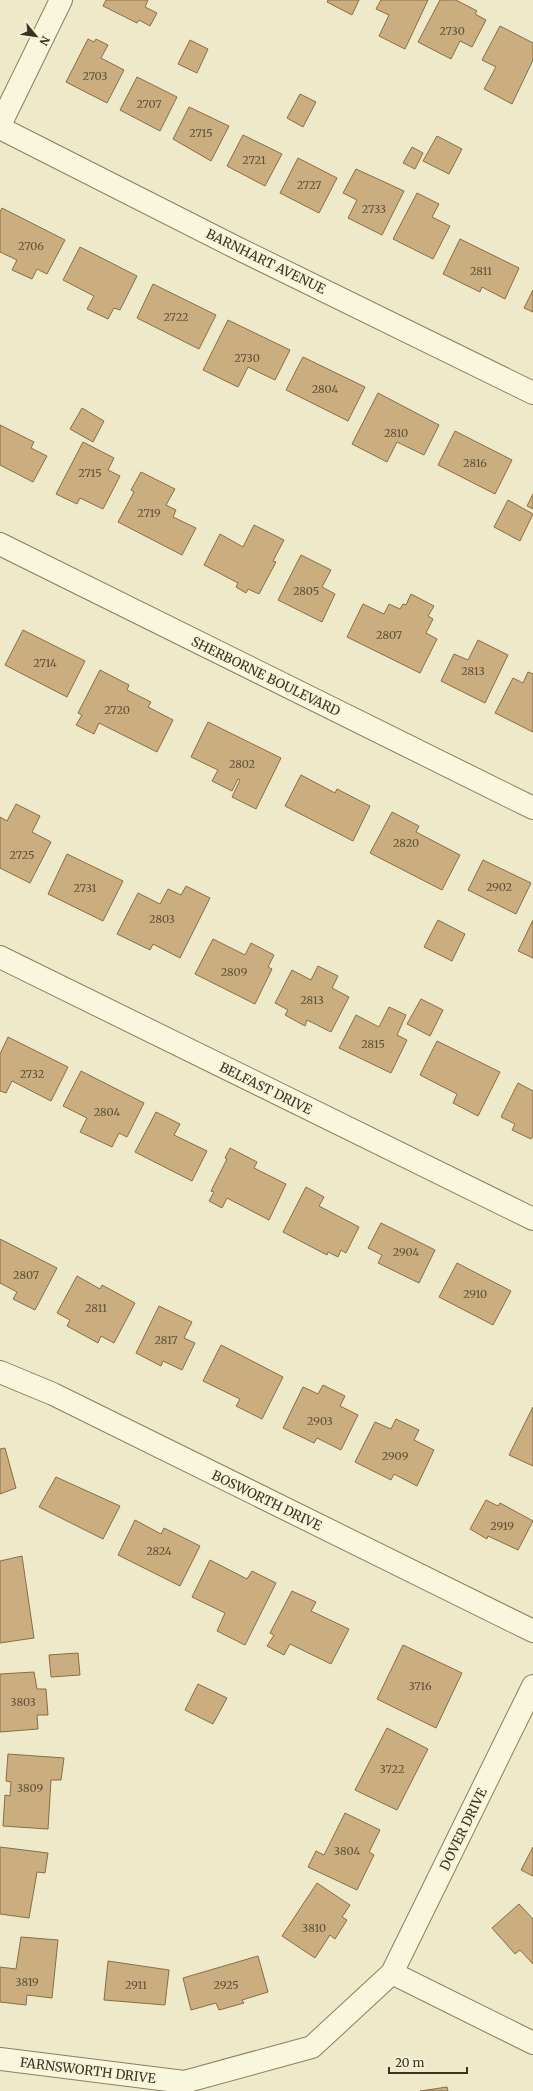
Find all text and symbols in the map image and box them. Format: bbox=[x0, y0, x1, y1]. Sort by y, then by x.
north arrow bbox=[16, 16, 56, 56]
house number: 2730 bbox=[439, 24, 465, 38]
text: N bbox=[36, 34, 53, 48]
house number: 2703 bbox=[82, 69, 108, 83]
house number: 2707 bbox=[136, 97, 162, 111]
house number: 2715 bbox=[189, 126, 213, 140]
house number: 2721 bbox=[242, 153, 266, 167]
house number: 2727 bbox=[297, 178, 321, 192]
house number: 2733 bbox=[362, 202, 386, 216]
street label: BARNHART AVENUE bbox=[203, 225, 329, 298]
house number: 2706 bbox=[18, 239, 44, 253]
house number: 2811 bbox=[470, 264, 492, 278]
house number: 2722 bbox=[163, 310, 189, 324]
house number: 2730 bbox=[234, 351, 260, 365]
house number: 2804 bbox=[312, 382, 339, 396]
house number: 2810 bbox=[384, 426, 408, 440]
house number: 2816 bbox=[463, 456, 487, 470]
house number: 2715 bbox=[78, 466, 102, 480]
house number: 2719 bbox=[137, 506, 161, 520]
house number: 2805 bbox=[293, 584, 319, 598]
house number: 2807 bbox=[376, 628, 402, 642]
street label: SHERBORNE BOULEVARD bbox=[188, 633, 343, 720]
house number: 2714 bbox=[33, 656, 57, 670]
house number: 2813 bbox=[461, 664, 485, 678]
house number: 2720 bbox=[104, 703, 130, 717]
house number: 2802 bbox=[229, 757, 255, 771]
house number: 2820 bbox=[393, 836, 419, 850]
house number: 2725 bbox=[10, 848, 34, 862]
house number: 2902 bbox=[486, 880, 512, 894]
house number: 2731 bbox=[73, 881, 97, 895]
house number: 2803 bbox=[149, 912, 175, 926]
house number: 2809 bbox=[221, 965, 248, 979]
house number: 2813 bbox=[300, 993, 324, 1007]
house number: 2815 bbox=[361, 1037, 385, 1051]
street label: BELFAST DRIVE bbox=[217, 1059, 316, 1119]
house number: 2732 bbox=[20, 1067, 44, 1081]
house number: 2804 bbox=[94, 1105, 121, 1119]
house number: 2904 bbox=[393, 1245, 420, 1259]
house number: 2807 bbox=[13, 1268, 39, 1282]
house number: 2910 bbox=[463, 1287, 487, 1301]
house number: 2811 bbox=[85, 1301, 107, 1315]
house number: 2817 bbox=[154, 1333, 178, 1347]
house number: 2903 bbox=[307, 1414, 333, 1428]
house number: 2909 bbox=[382, 1449, 409, 1463]
street label: BOSWORTH DRIVE bbox=[209, 1466, 325, 1535]
house number: 2919 bbox=[490, 1519, 514, 1533]
house number: 2824 bbox=[146, 1544, 172, 1558]
house number: 3716 bbox=[408, 1679, 432, 1693]
house number: 3803 bbox=[10, 1695, 36, 1709]
house number: 3722 bbox=[380, 1762, 404, 1776]
house number: 3809 bbox=[17, 1781, 44, 1795]
street label: DOVER DRIVE bbox=[436, 1785, 491, 1873]
house number: 3804 bbox=[334, 1844, 360, 1858]
house number: 3810 bbox=[302, 1921, 326, 1935]
house number: 3819 bbox=[15, 1975, 39, 1989]
house number: 2911 bbox=[125, 1978, 147, 1992]
house number: 2925 bbox=[213, 1978, 239, 1992]
scale bar bbox=[389, 2049, 467, 2075]
street label: FARNSWORTH DRIVE bbox=[19, 2054, 158, 2087]
text: 20 m bbox=[395, 2055, 424, 2070]

